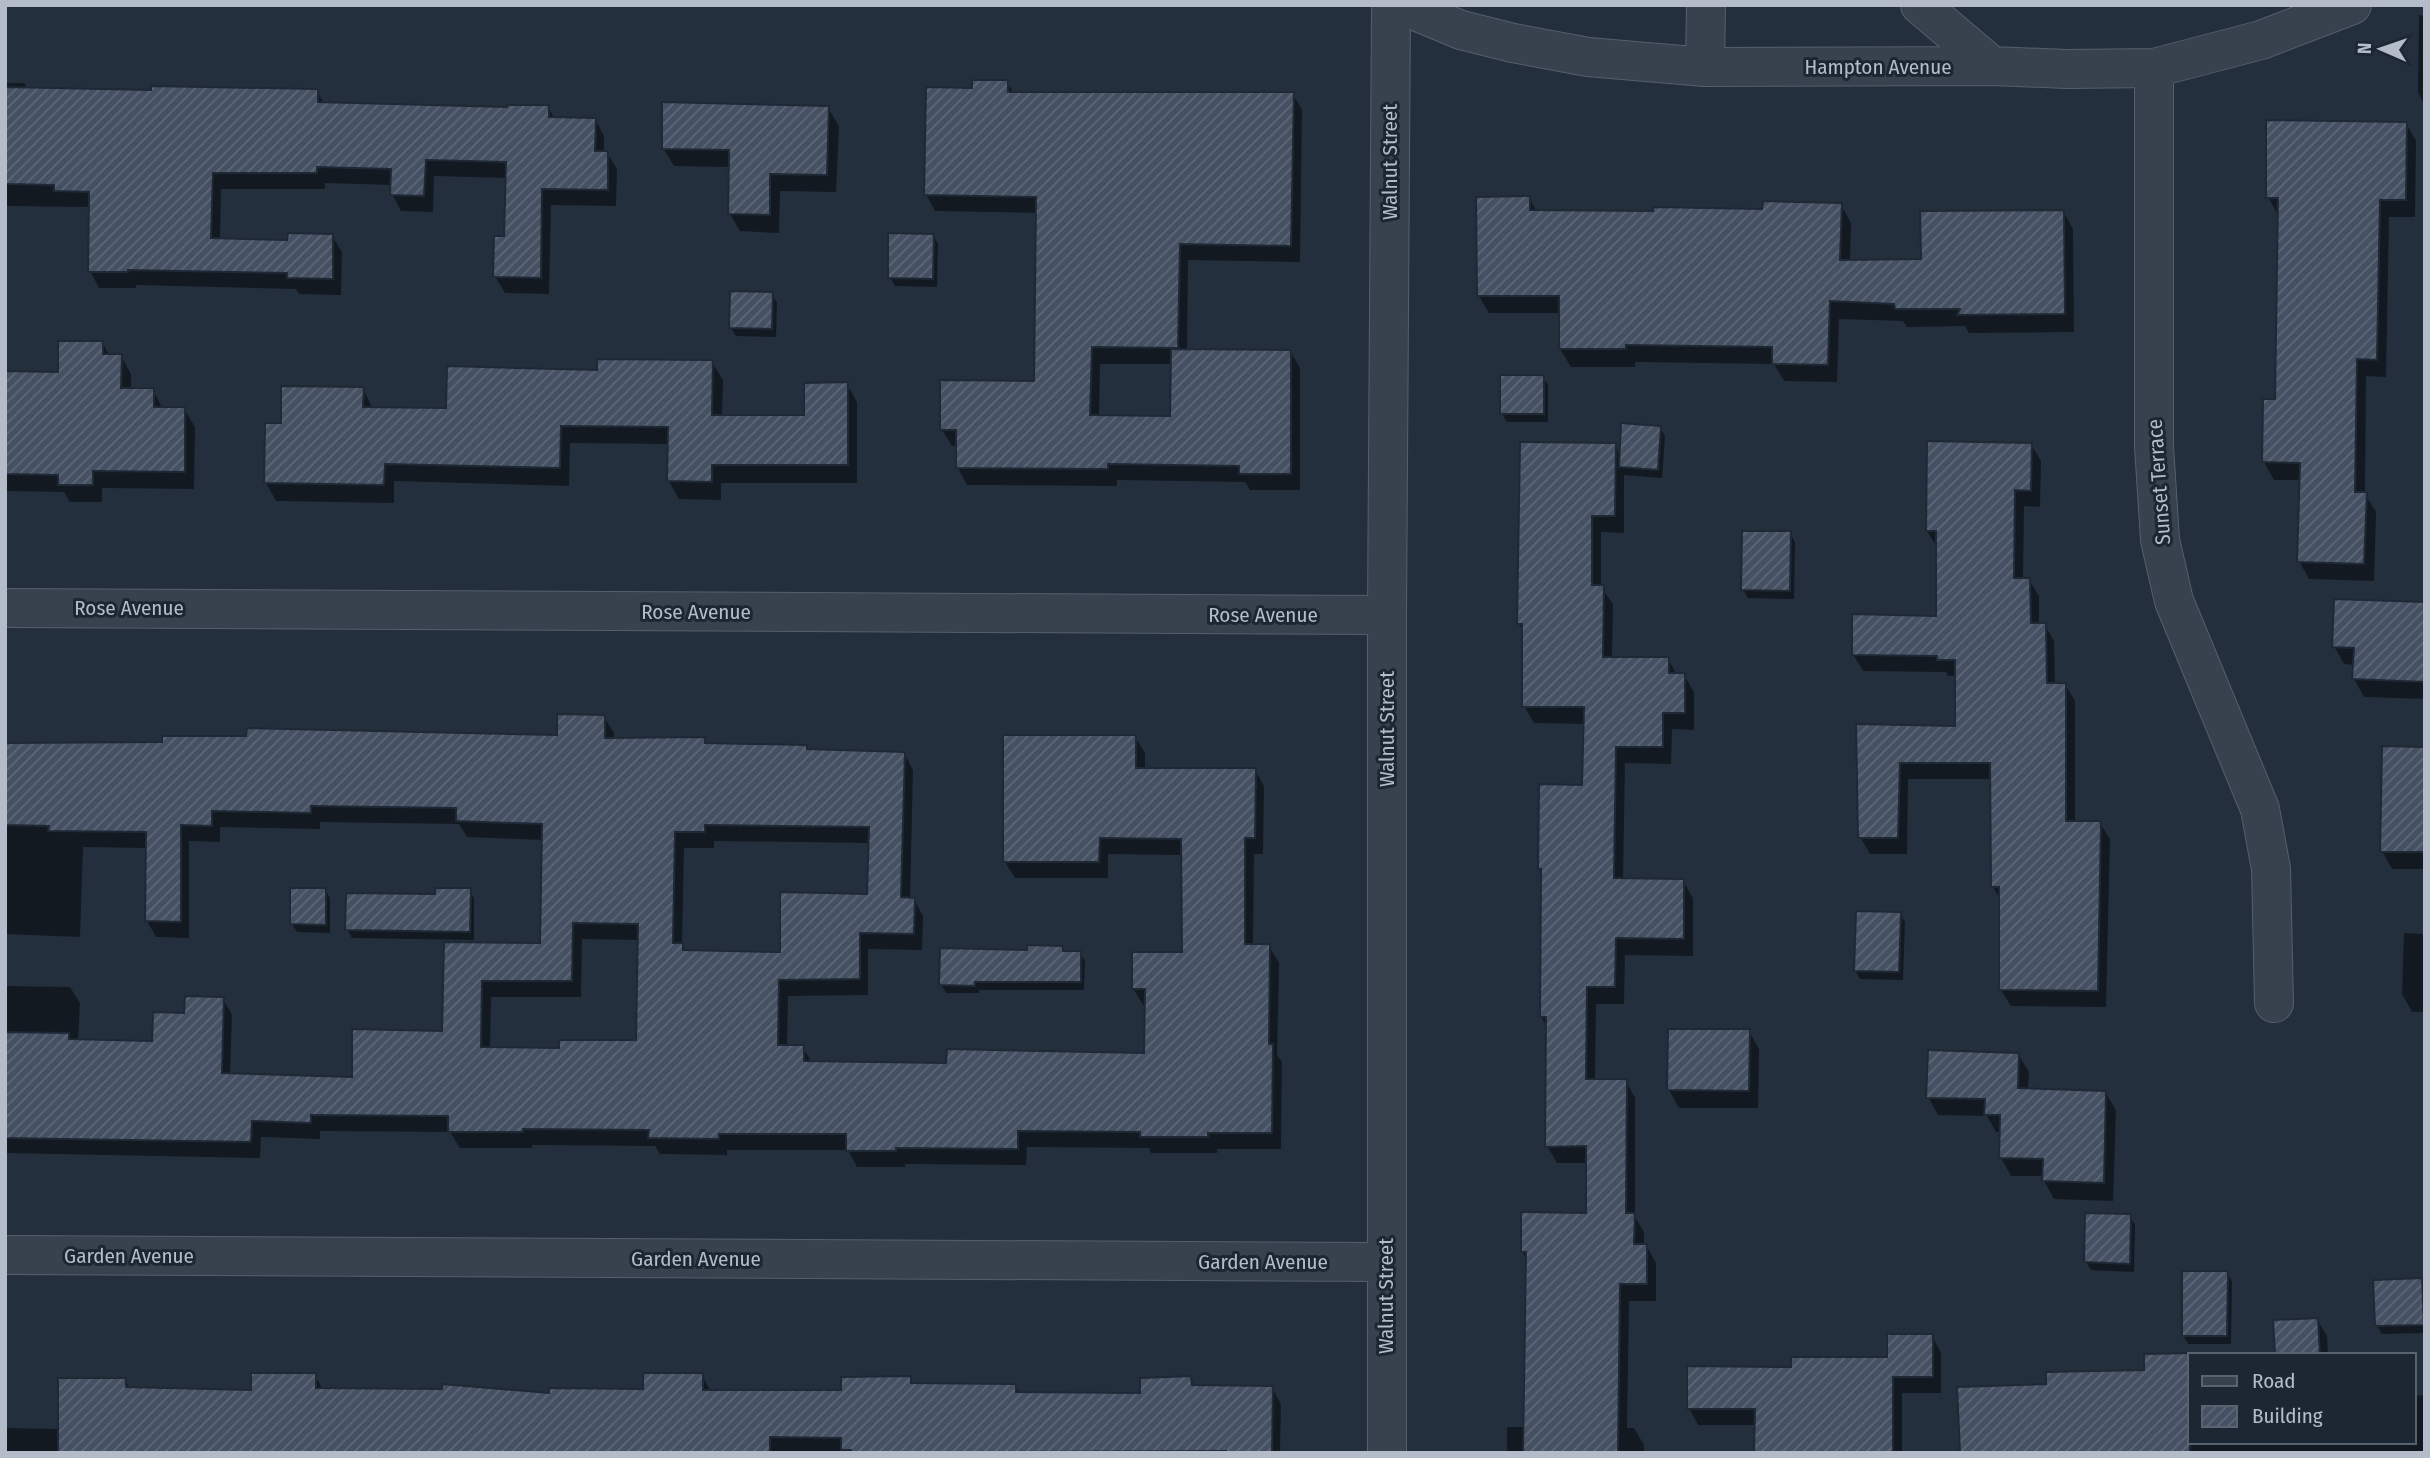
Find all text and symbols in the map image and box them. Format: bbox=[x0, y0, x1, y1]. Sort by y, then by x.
north arrow bbox=[2346, 14, 2416, 84]
text: N bbox=[2353, 42, 2376, 55]
street label: Hampton Avenue bbox=[1804, 54, 1952, 80]
street label: Walnut Street bbox=[1377, 104, 1403, 220]
street label: Sunset Terrace bbox=[2142, 418, 2176, 546]
street label: Rose Avenue bbox=[74, 595, 184, 621]
street label: Rose Avenue bbox=[641, 599, 751, 625]
street label: Rose Avenue bbox=[1208, 602, 1318, 628]
street label: Walnut Street bbox=[1374, 671, 1400, 787]
street label: Walnut Street bbox=[1373, 1238, 1399, 1354]
street label: Garden Avenue bbox=[64, 1243, 194, 1269]
street label: Garden Avenue bbox=[631, 1246, 761, 1272]
street label: Garden Avenue bbox=[1198, 1249, 1328, 1275]
legend bbox=[2188, 1353, 2416, 1444]
text: Road bbox=[2252, 1368, 2296, 1394]
text: Building bbox=[2252, 1403, 2323, 1429]

